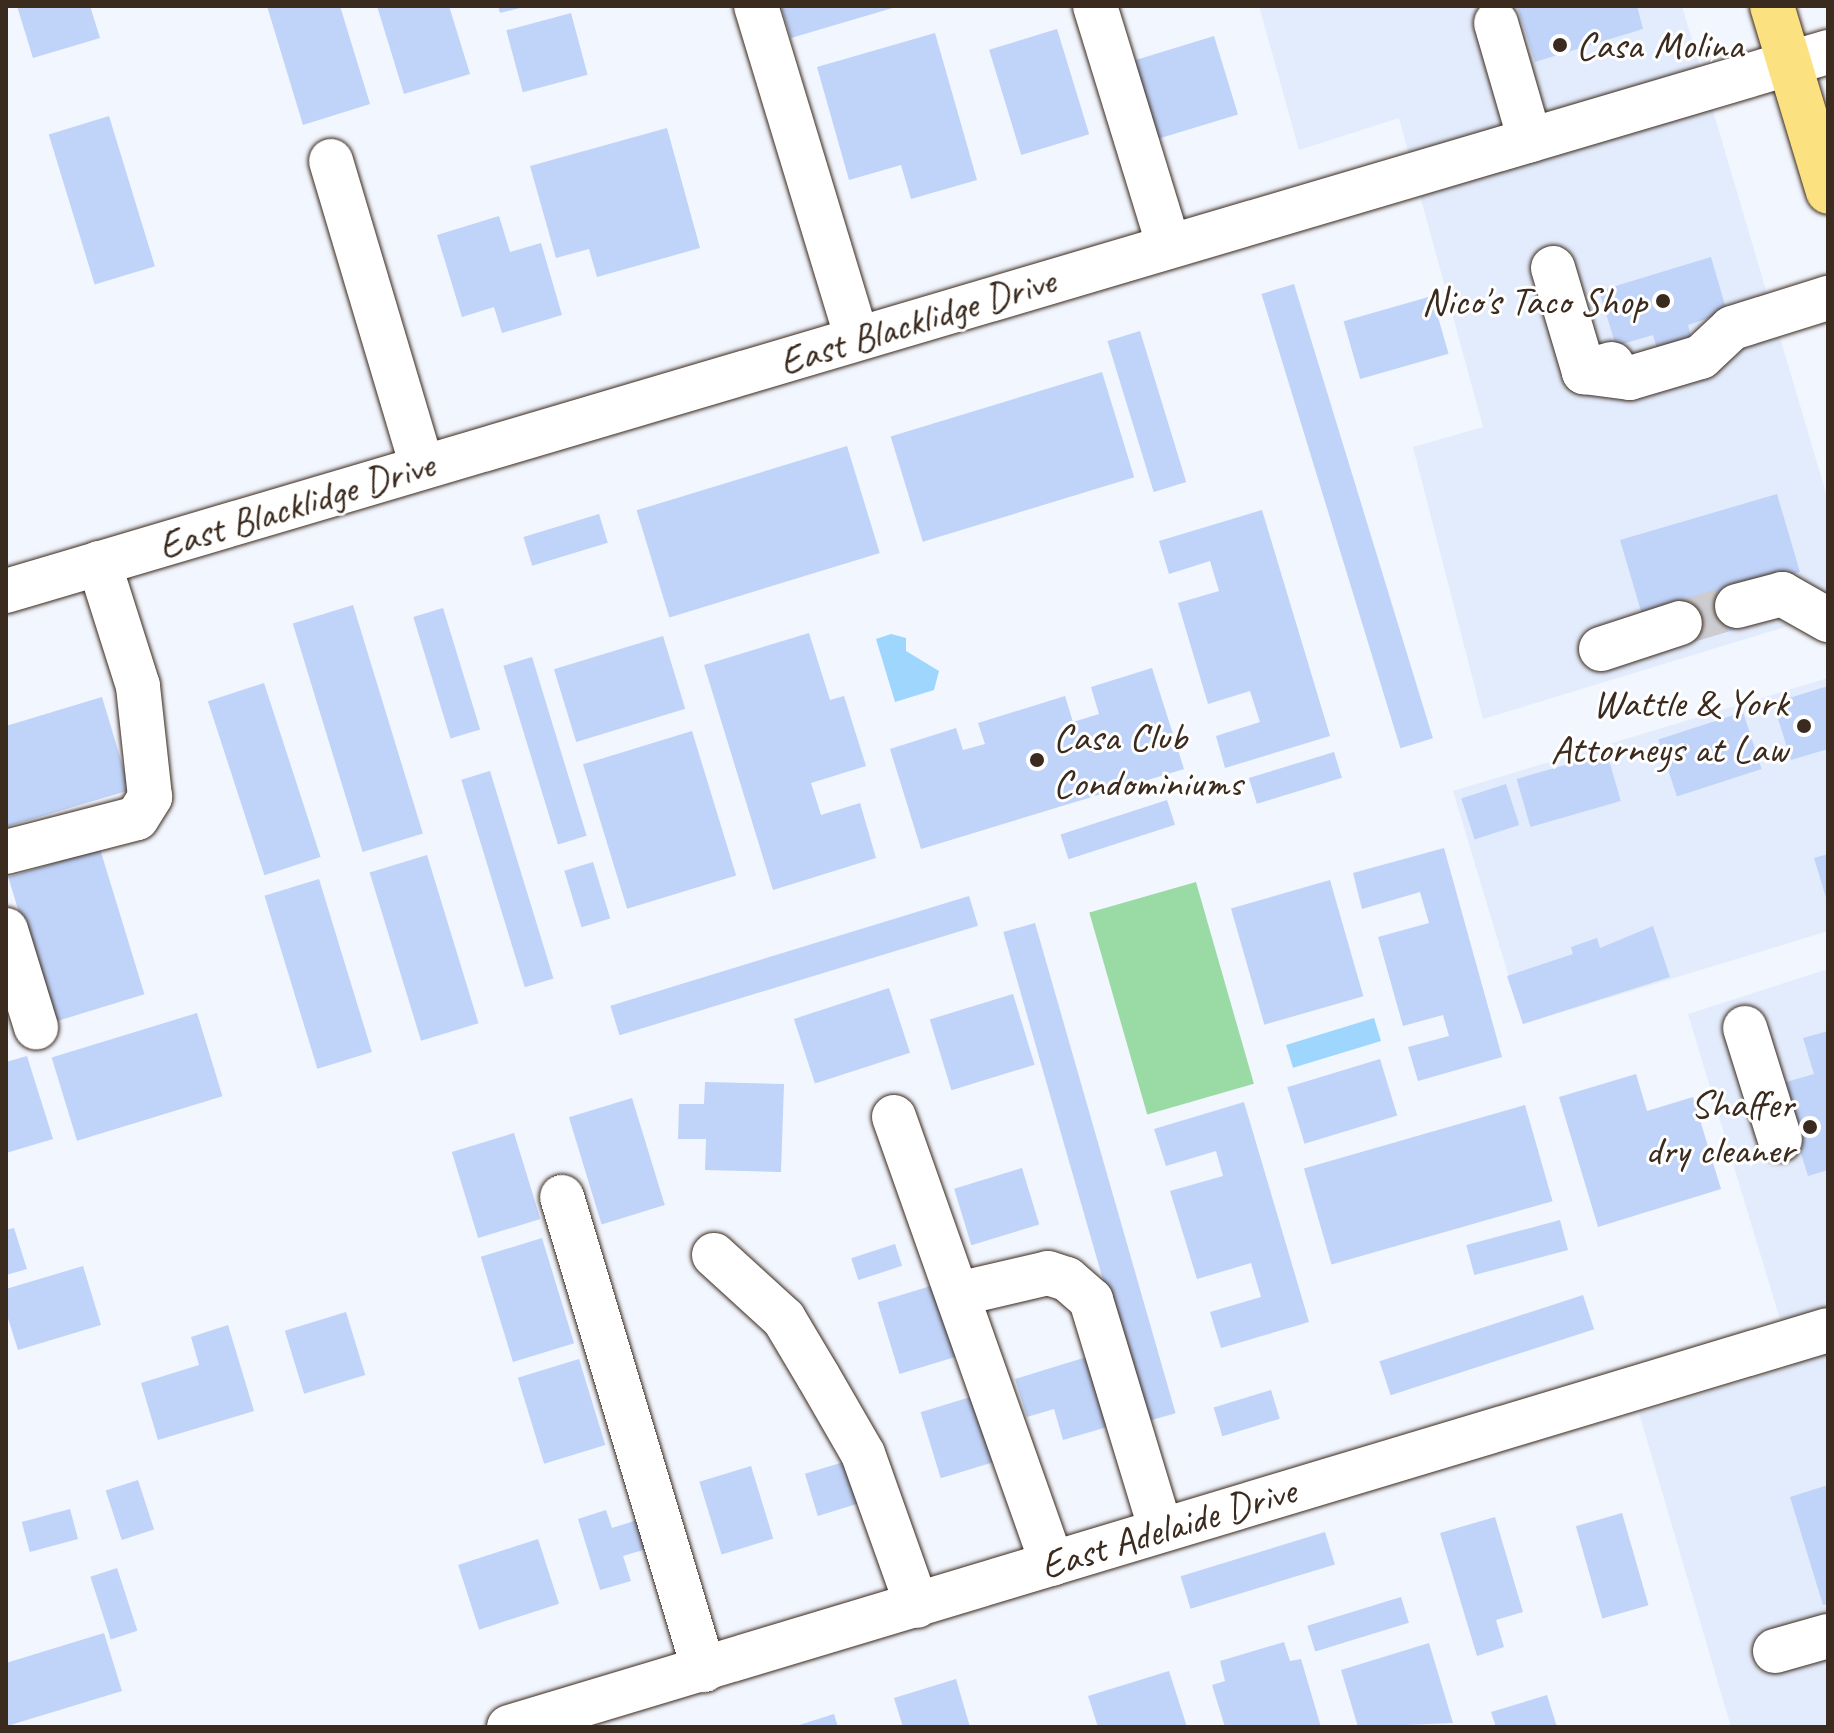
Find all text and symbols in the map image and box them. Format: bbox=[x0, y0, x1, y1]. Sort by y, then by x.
place label: Casa Molina bbox=[1576, 21, 1743, 69]
marker: Casa Molina bbox=[1551, 36, 1569, 54]
street label: East Blacklidge Drive bbox=[772, 256, 1062, 386]
place label: Nico's Taco Shop bbox=[1420, 277, 1647, 325]
marker: Nico's Taco Shop bbox=[1654, 292, 1672, 310]
street label: East Blacklidge Drive bbox=[151, 440, 441, 570]
place label: Wattle & York Attorneys at Law bbox=[1550, 679, 1788, 773]
place label: Casa Club Condominiums bbox=[1053, 713, 1242, 807]
marker: Wattle & York Attorneys at Law bbox=[1795, 717, 1813, 735]
marker: Casa Club Condominiums bbox=[1028, 751, 1046, 769]
place label: Shaffer dry cleaner bbox=[1645, 1080, 1794, 1174]
marker: Shaffer dry cleaner bbox=[1801, 1118, 1819, 1136]
street label: East Adelaide Drive bbox=[1035, 1466, 1301, 1590]

